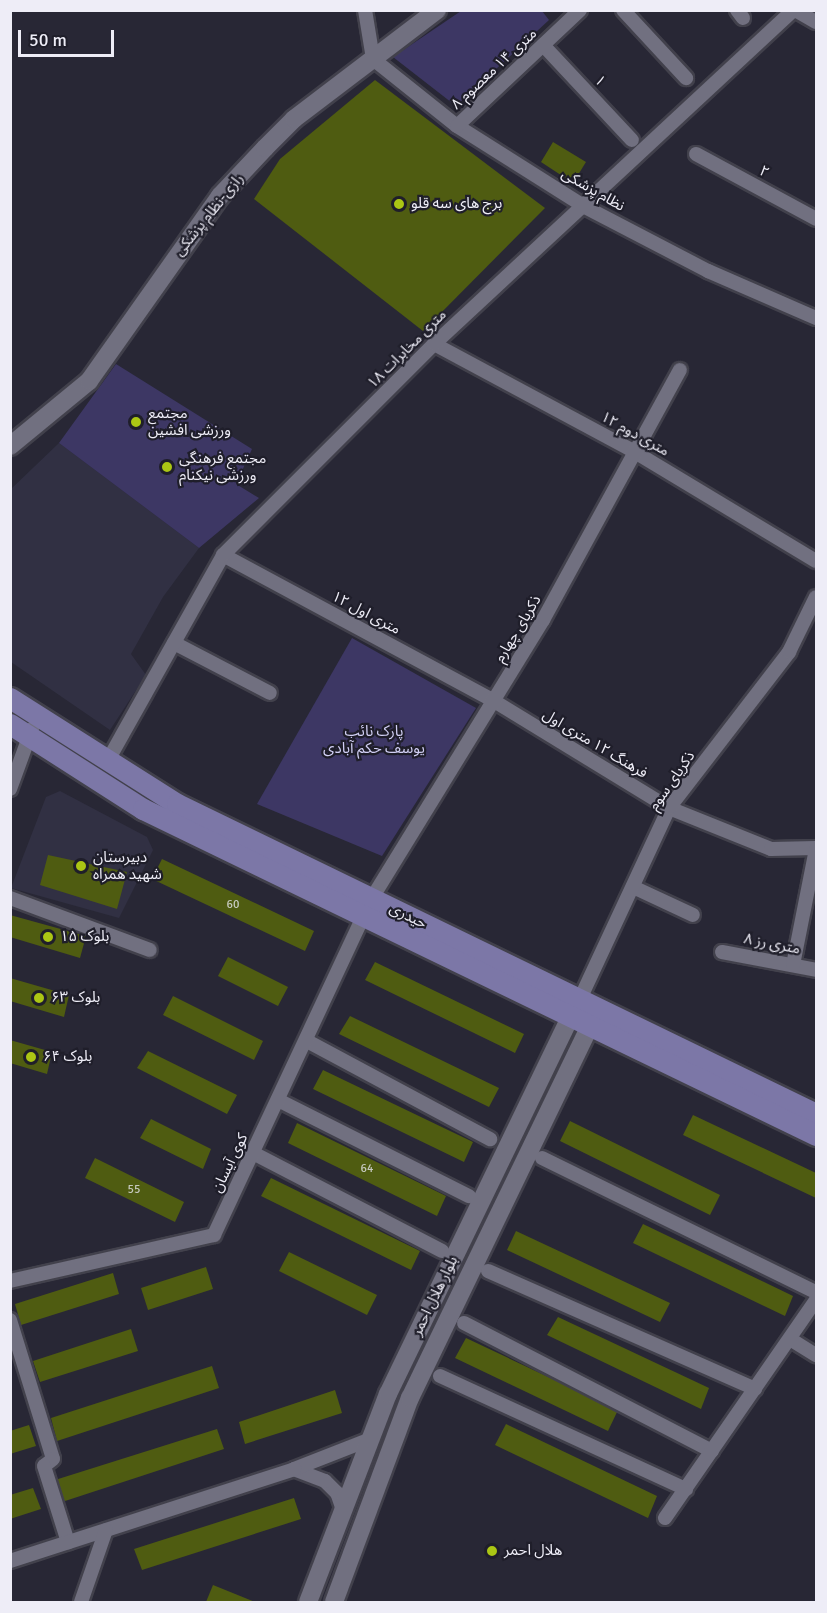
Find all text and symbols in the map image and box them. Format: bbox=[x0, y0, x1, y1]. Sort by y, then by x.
scale bar bbox=[21, 18, 117, 56]
street label: ۸ متری ۱۴ معصوم bbox=[447, 25, 541, 113]
text: 50 m bbox=[29, 29, 67, 51]
street label: ۱ bbox=[590, 72, 610, 90]
street label: ۲ bbox=[756, 162, 772, 182]
street label: نظام پزشکی bbox=[558, 165, 628, 215]
street label: رازی-نظام پزشکی bbox=[170, 170, 248, 260]
place label: برج های سه قلو bbox=[411, 195, 502, 213]
marker: برج های سه قلو bbox=[392, 197, 406, 211]
street label: ۱۸ متری مخابرات bbox=[364, 306, 450, 392]
place label: مجتمع ورزشی افشین bbox=[148, 404, 231, 439]
street label: ۱۲ متری دوم bbox=[598, 408, 672, 460]
marker: مجتمع ورزشی افشین bbox=[129, 415, 143, 429]
place label: مجتمع فرهنگی ورزشی نیکنام bbox=[179, 449, 266, 484]
marker: مجتمع فرهنگی ورزشی نیکنام bbox=[160, 460, 174, 474]
street label: ۱۲ متری اول bbox=[329, 587, 403, 639]
street label: ذکریای چهارم bbox=[491, 592, 545, 666]
street label: فرهنگ ۱۲ متری اول bbox=[539, 706, 651, 782]
park label: پارک نائب یوسف حکم آبادی bbox=[323, 722, 425, 757]
street label: ذکریای سوم bbox=[645, 748, 699, 814]
place label: دبیرستان شهید همراه bbox=[93, 848, 162, 883]
marker: دبیرستان شهید همراه bbox=[74, 859, 88, 873]
house number: 60 bbox=[227, 898, 239, 912]
street label: حیدری bbox=[386, 899, 430, 933]
place label: بلوک ۱۵ bbox=[60, 928, 109, 946]
marker: بلوک ۱۵ bbox=[41, 930, 55, 944]
street label: ۸ متری رز bbox=[742, 930, 802, 958]
place label: بلوک ۶۳ bbox=[51, 989, 100, 1007]
marker: بلوک ۶۳ bbox=[32, 991, 46, 1005]
place label: بلوک ۶۴ bbox=[43, 1048, 92, 1066]
marker: بلوک ۶۴ bbox=[24, 1050, 38, 1064]
street label: کوی آیسان bbox=[208, 1131, 252, 1195]
house number: 64 bbox=[361, 1162, 373, 1176]
house number: 55 bbox=[128, 1183, 140, 1197]
street label: بلوار هلال احمر bbox=[408, 1253, 462, 1339]
place label: هلال احمر bbox=[504, 1542, 562, 1560]
marker: هلال احمر bbox=[485, 1544, 499, 1558]

